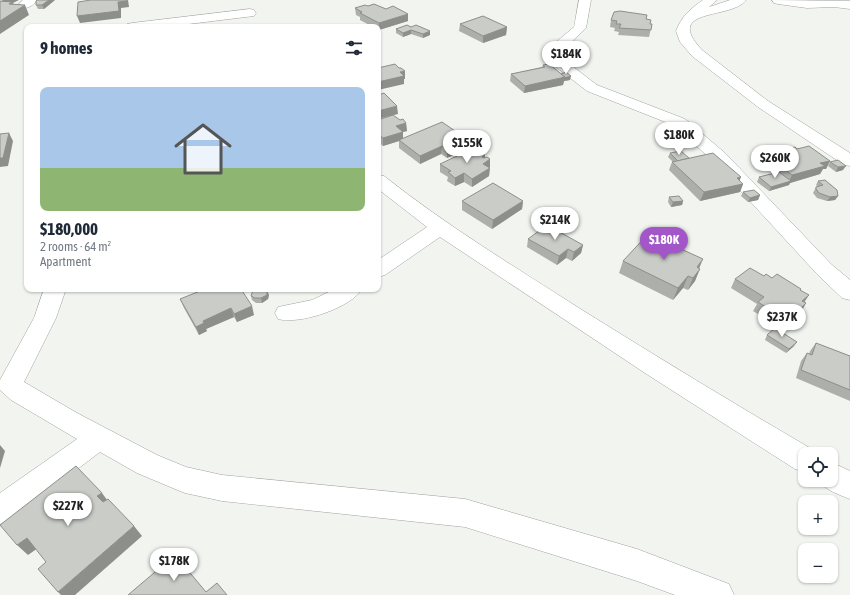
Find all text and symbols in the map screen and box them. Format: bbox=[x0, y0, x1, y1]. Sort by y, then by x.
icon: filters bbox=[343, 37, 365, 59]
text: 9 homes bbox=[40, 38, 93, 58]
pin: $184K bbox=[538, 41, 594, 75]
text: $184K bbox=[551, 46, 581, 61]
icon: home bbox=[167, 113, 239, 185]
pin: $180K bbox=[651, 122, 707, 156]
text: $180K bbox=[664, 127, 694, 142]
pin: $155K bbox=[439, 130, 495, 164]
text: $155K bbox=[452, 135, 482, 150]
pin: $260K bbox=[747, 145, 803, 179]
text: $260K bbox=[760, 150, 790, 165]
pin: $214K bbox=[527, 207, 583, 241]
text: $214K bbox=[540, 212, 570, 227]
text: $180,000 bbox=[40, 219, 98, 239]
pin: $180K bbox=[636, 227, 692, 261]
text: $180K bbox=[649, 232, 679, 247]
text: 2 rooms · 64 m² bbox=[40, 239, 111, 254]
text: Apartment bbox=[40, 254, 91, 269]
pin: $237K bbox=[754, 304, 810, 338]
text: $237K bbox=[767, 309, 797, 324]
map controls bbox=[798, 447, 838, 583]
button: locate bbox=[798, 447, 838, 487]
pin: $227K bbox=[40, 493, 96, 527]
button: + bbox=[798, 495, 838, 535]
text: $227K bbox=[53, 498, 83, 513]
button: − bbox=[798, 543, 838, 583]
pin: $178K bbox=[146, 548, 202, 582]
text: $178K bbox=[159, 553, 189, 568]

